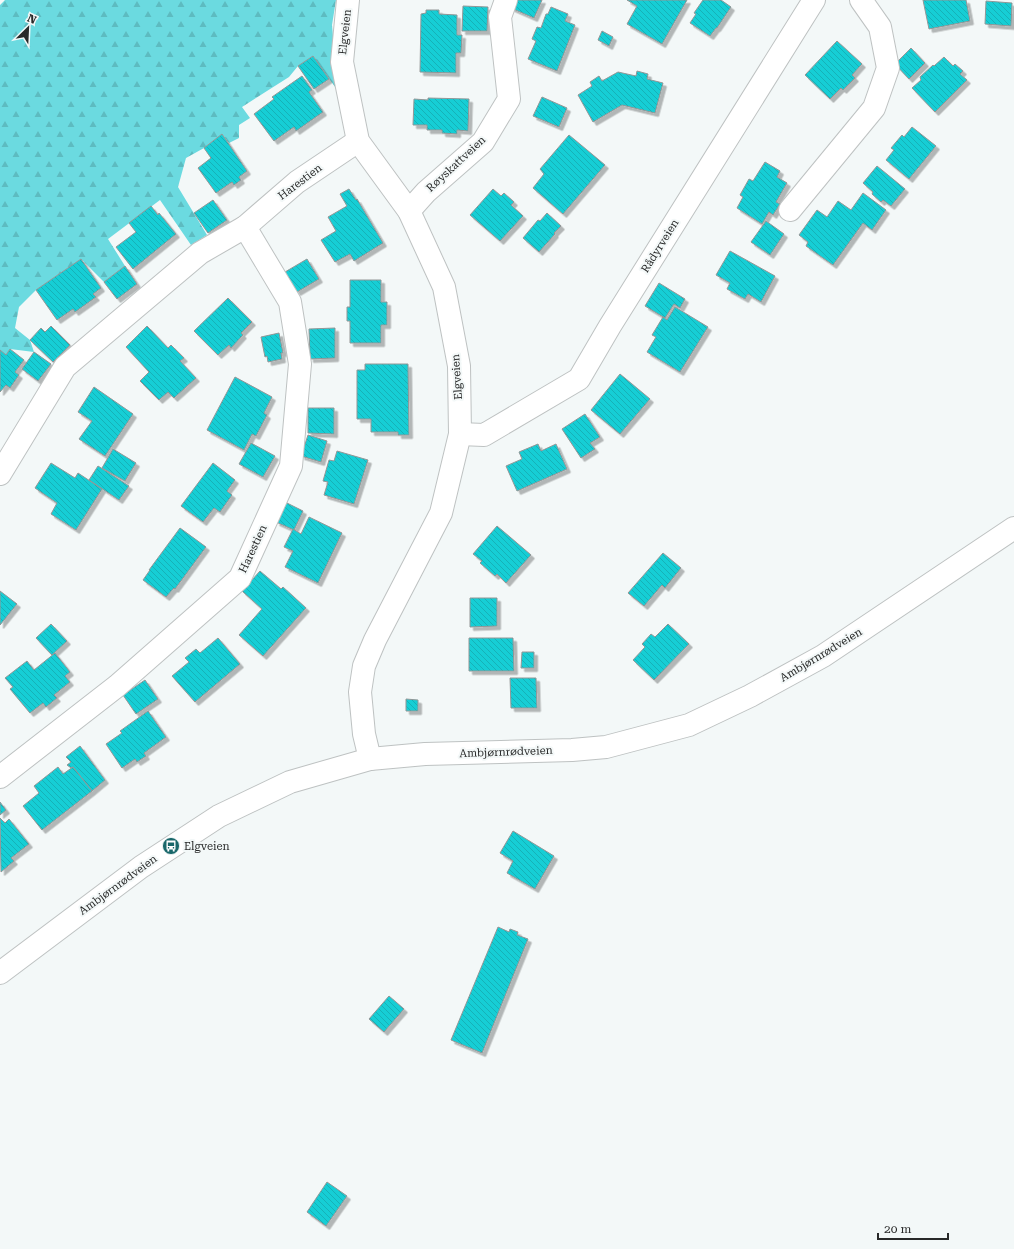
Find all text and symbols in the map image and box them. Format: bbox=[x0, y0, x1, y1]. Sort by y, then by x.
north arrow bbox=[8, 8, 48, 48]
street label: Elgveien bbox=[336, 9, 354, 55]
text: N bbox=[25, 12, 39, 27]
street label: Røyskattveien bbox=[424, 133, 488, 195]
street label: Harestien bbox=[276, 161, 324, 203]
street label: Rådyrveien bbox=[638, 217, 682, 275]
street label: Elgveien bbox=[449, 354, 465, 400]
street label: Harestien bbox=[236, 523, 270, 575]
street label: Ambjørnrødveien bbox=[778, 625, 864, 685]
street label: Ambjørnrødveien bbox=[459, 744, 553, 760]
bus stop icon: Elgveien bbox=[161, 836, 181, 856]
place label: Elgveien bbox=[184, 840, 230, 853]
street label: Ambjørnrødveien bbox=[76, 852, 160, 918]
scale bar bbox=[878, 1215, 948, 1241]
text: 20 m bbox=[884, 1222, 911, 1236]

